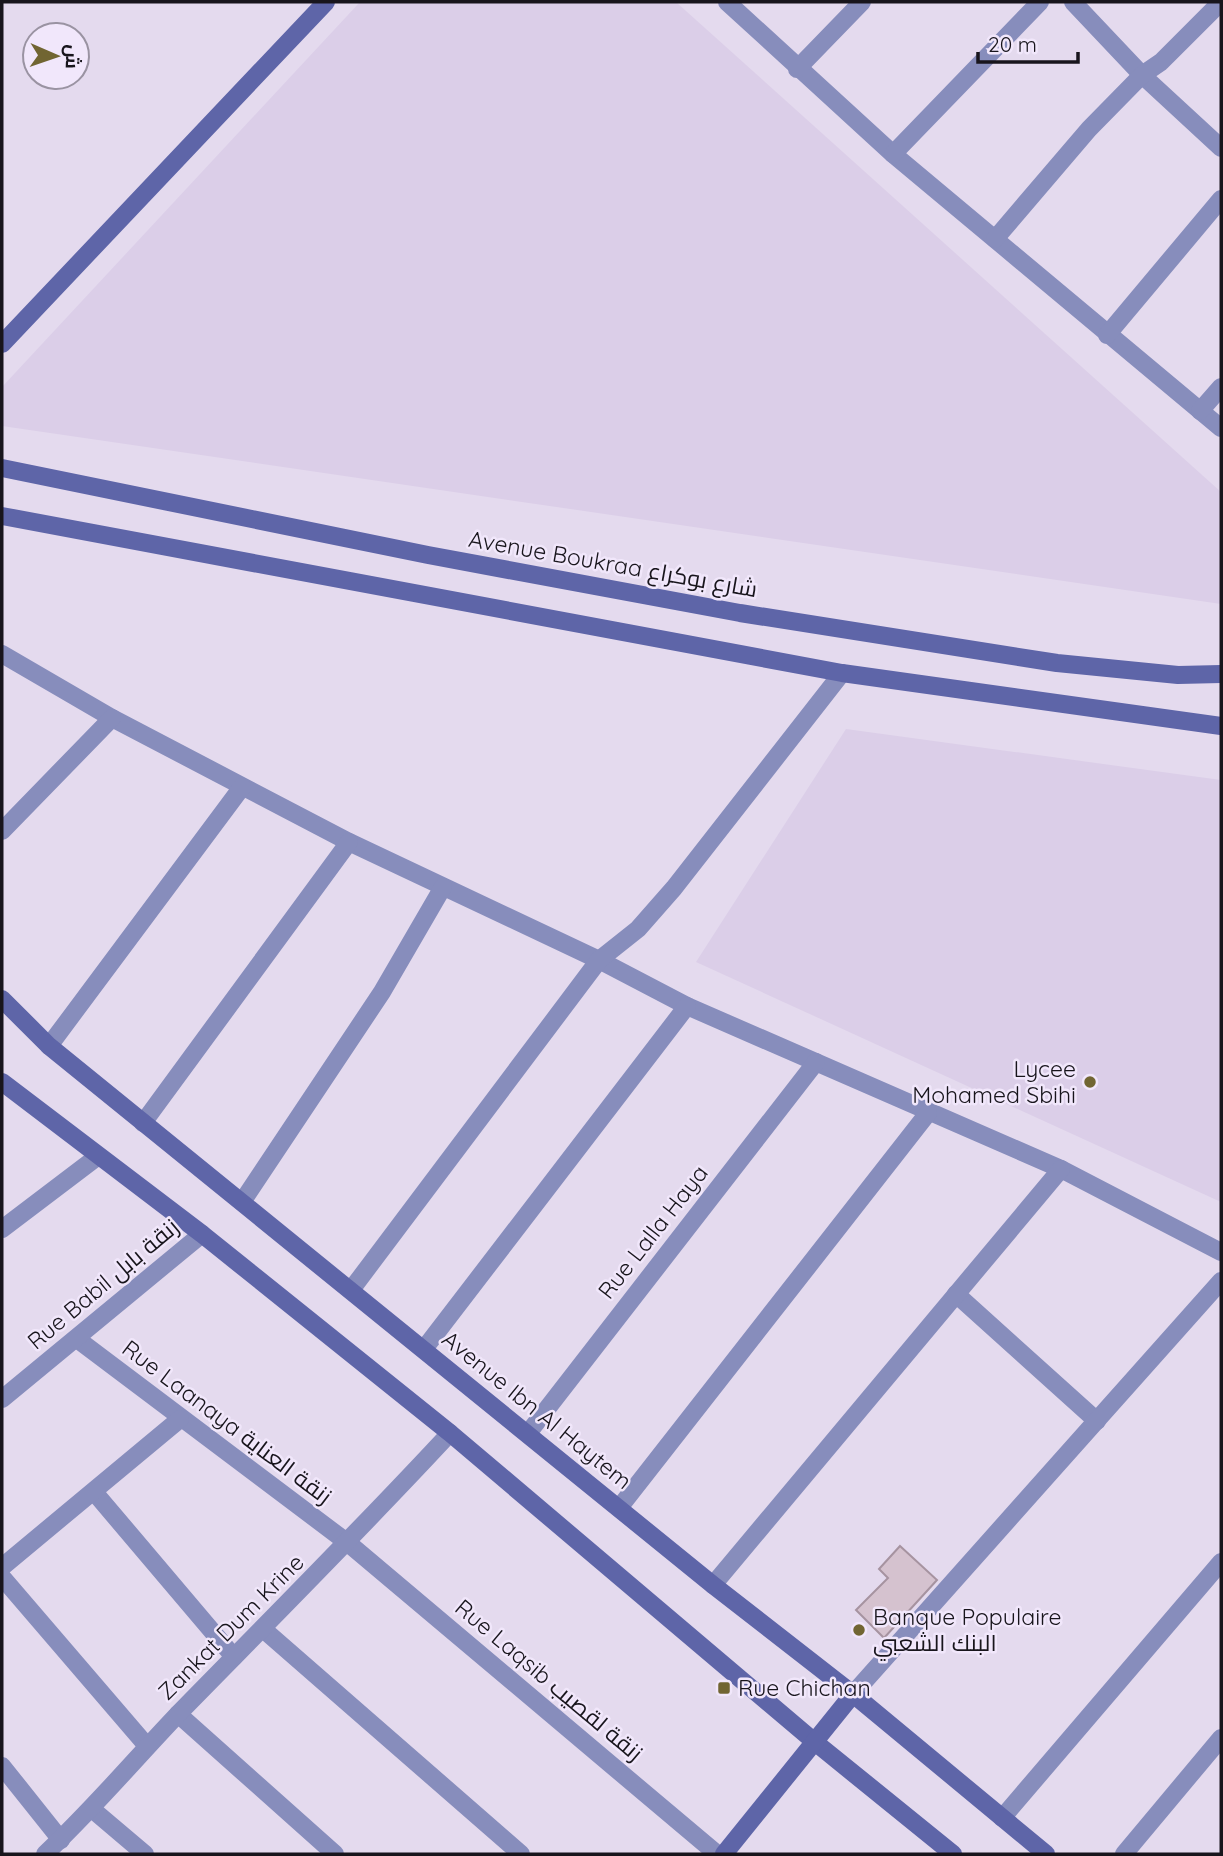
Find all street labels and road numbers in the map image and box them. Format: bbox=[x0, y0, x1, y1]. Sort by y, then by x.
street label: Avenue Boukraa شارع بوكراع bbox=[466, 524, 760, 605]
street label: Rue Lalla Haya bbox=[591, 1159, 714, 1304]
street label: Rue Babil زنقة بابل bbox=[21, 1212, 184, 1355]
street label: Avenue Ibn Al Haytem bbox=[437, 1324, 638, 1495]
street label: Rue Laanaya زنقة العناية bbox=[117, 1333, 338, 1510]
street label: Zankat Dum Krine bbox=[152, 1548, 310, 1706]
street label: Rue Laqsib زنقة لقصيب bbox=[450, 1593, 649, 1767]

